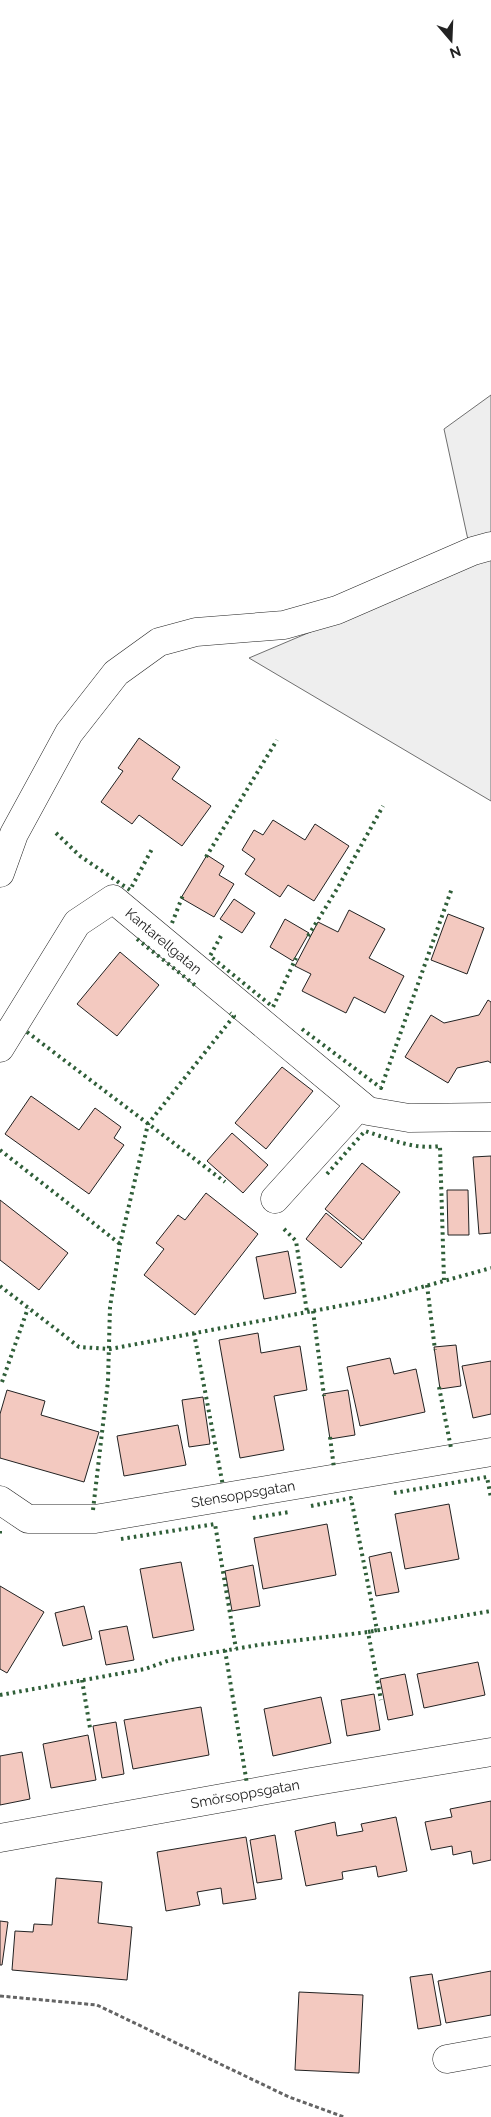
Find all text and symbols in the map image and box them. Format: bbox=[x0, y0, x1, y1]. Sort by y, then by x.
north arrow bbox=[426, 15, 476, 65]
text: N bbox=[448, 43, 463, 62]
street label: Kantarellgatan bbox=[122, 905, 205, 977]
street label: Stensoppsgatan bbox=[190, 1477, 296, 1511]
street label: Smörsoppsgatan bbox=[189, 1776, 301, 1812]

